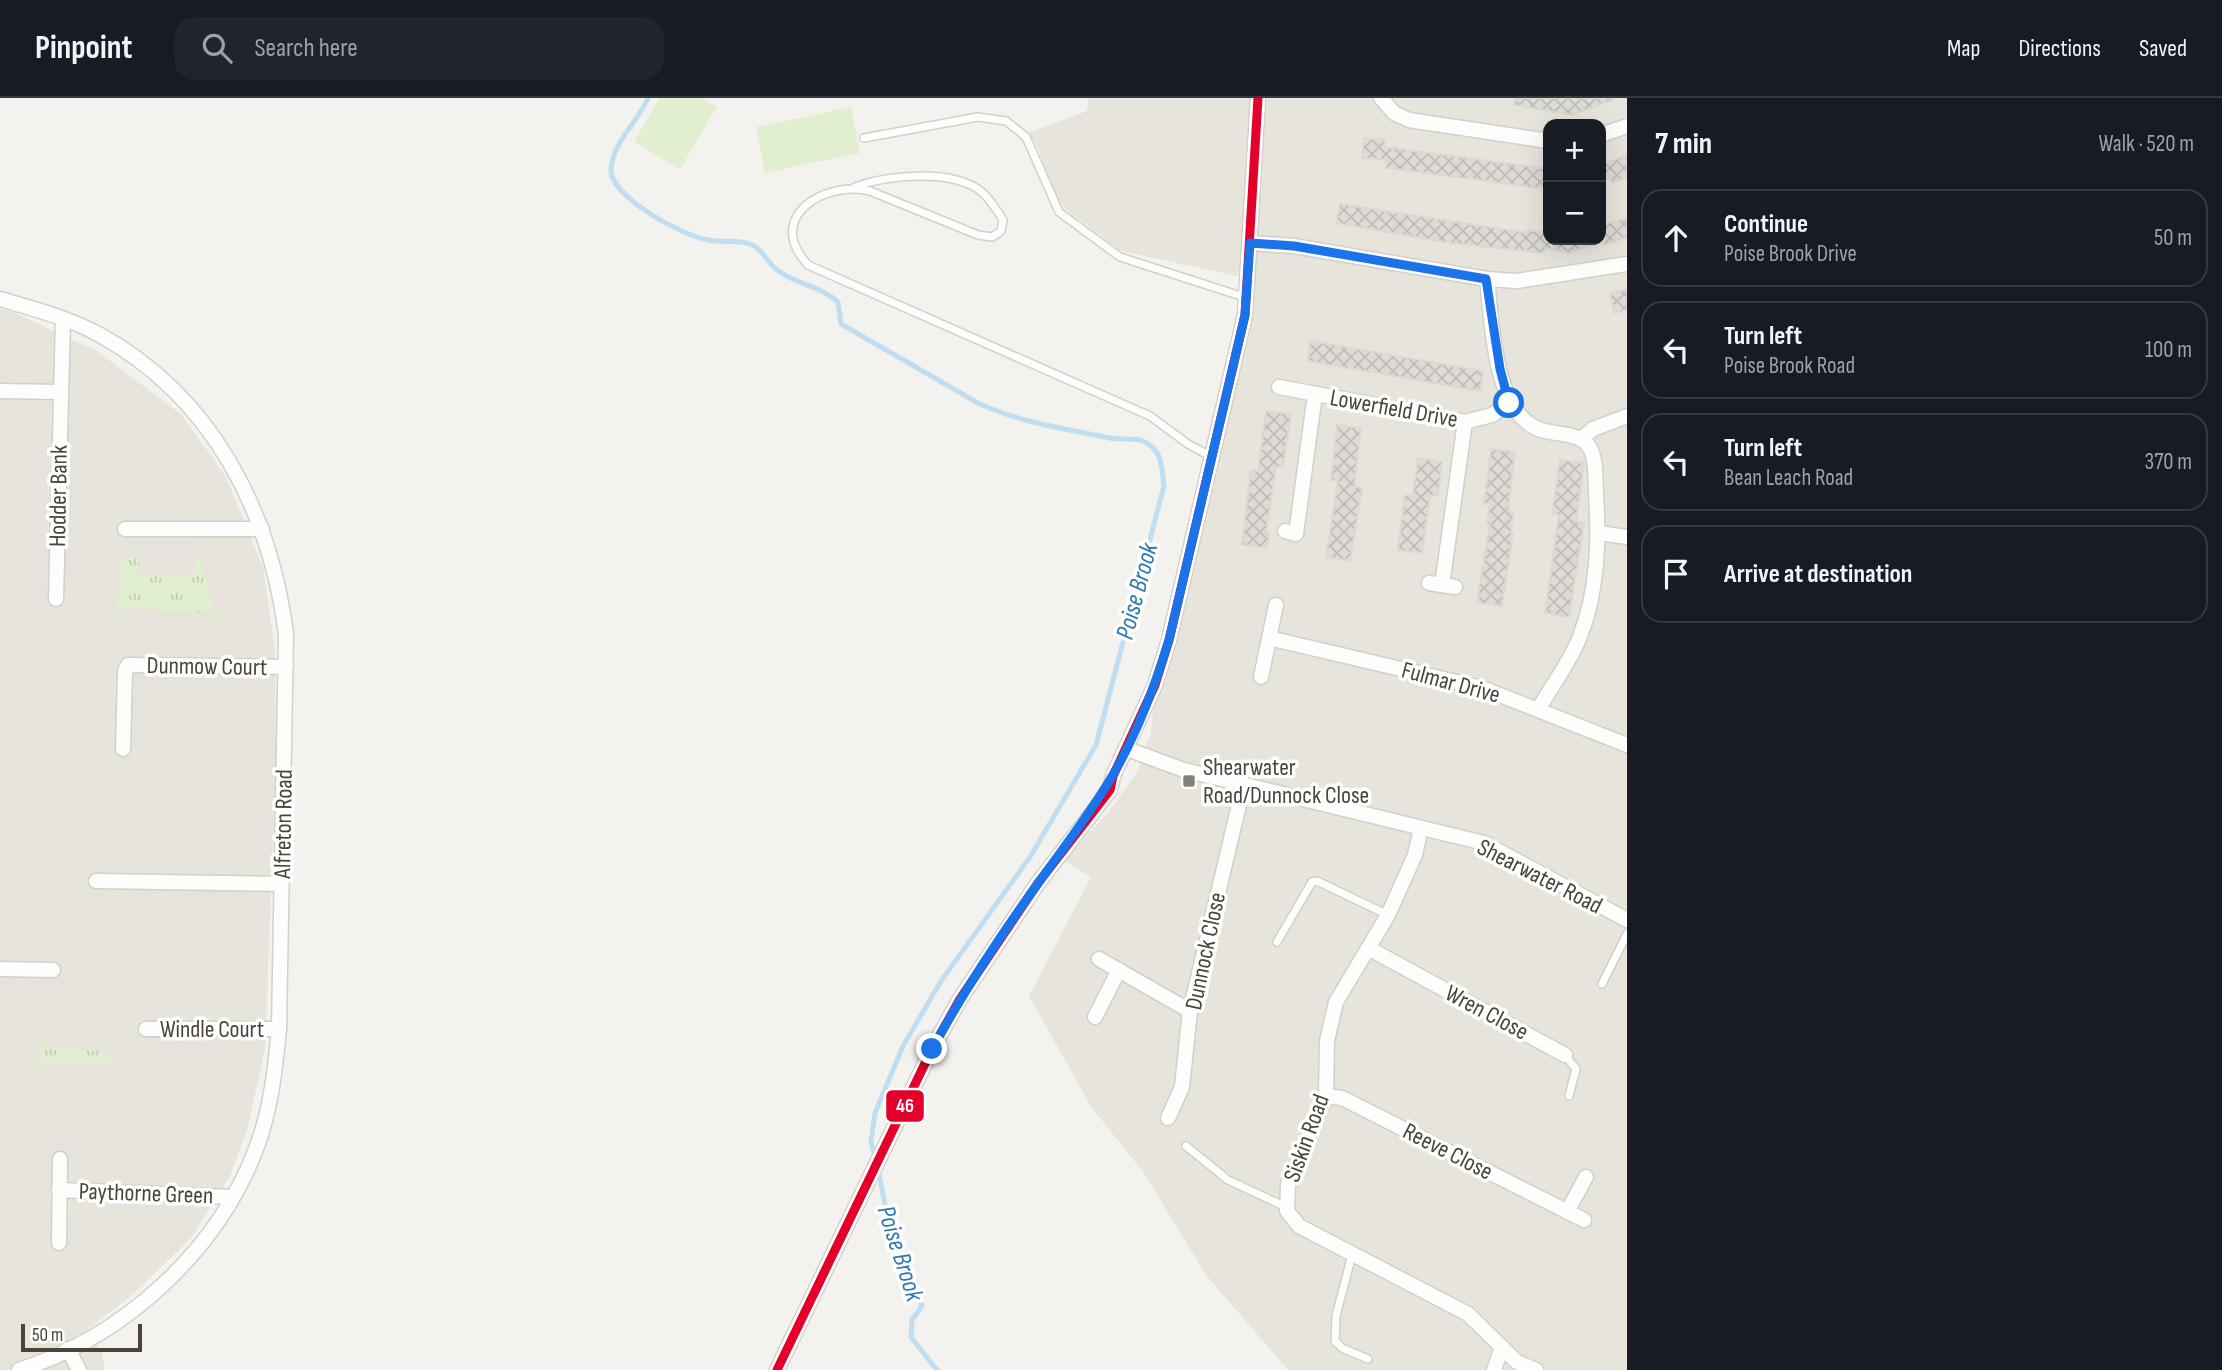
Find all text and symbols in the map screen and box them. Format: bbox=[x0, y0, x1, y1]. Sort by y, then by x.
search box bbox=[174, 17, 664, 80]
text: Pinpoint bbox=[35, 28, 132, 68]
icon: search bbox=[198, 29, 236, 67]
text: Search here bbox=[254, 33, 358, 64]
text: Map bbox=[1947, 34, 1980, 63]
text: Directions bbox=[2018, 34, 2101, 63]
text: Saved bbox=[2139, 34, 2187, 63]
map controls bbox=[1543, 119, 1606, 245]
button: + bbox=[1543, 119, 1606, 182]
text: 7 min bbox=[1655, 126, 1712, 162]
text: Walk · 520 m bbox=[2098, 130, 2194, 158]
button: − bbox=[1543, 182, 1606, 245]
text: Continue bbox=[1724, 209, 1808, 240]
icon: ahead bbox=[1657, 219, 1695, 257]
text: 50 m bbox=[2154, 224, 2192, 252]
text: Poise Brook Drive bbox=[1724, 240, 1857, 268]
text: Turn left bbox=[1724, 321, 1802, 352]
icon: left bbox=[1657, 331, 1695, 369]
text: 100 m bbox=[2145, 336, 2192, 364]
text: Poise Brook Road bbox=[1724, 352, 1855, 380]
street label: Lowerfield Drive bbox=[1328, 383, 1460, 434]
route start bbox=[1493, 387, 1524, 418]
text: Turn left bbox=[1724, 433, 1802, 464]
icon: left bbox=[1657, 443, 1695, 481]
street label: Hodder Bank bbox=[43, 445, 74, 547]
text: 370 m bbox=[2145, 448, 2192, 476]
text: Bean Leach Road bbox=[1724, 464, 1853, 492]
water label: Poise Brook bbox=[1110, 539, 1165, 643]
icon: arrive bbox=[1657, 555, 1695, 593]
text: Arrive at destination bbox=[1724, 559, 1912, 590]
street label: Dunmow Court bbox=[146, 651, 268, 682]
street label: Fulmar Drive bbox=[1398, 655, 1503, 710]
place label: Shearwater Road/Dunnock Close bbox=[1203, 753, 1369, 810]
street label: Alfreton Road bbox=[268, 769, 299, 880]
marker: Shearwater Road/Dunnock Close bbox=[1181, 773, 1197, 789]
street label: Shearwater Road bbox=[1472, 833, 1607, 920]
street label: Dunnock Close bbox=[1179, 890, 1232, 1012]
street label: Wren Close bbox=[1440, 979, 1533, 1046]
street label: Windle Court bbox=[160, 1015, 264, 1044]
route end bbox=[916, 1033, 947, 1064]
line badge: 46 bbox=[885, 1089, 925, 1123]
street label: Siskin Road bbox=[1277, 1090, 1336, 1186]
text: 46 bbox=[896, 1095, 914, 1118]
street label: Reeve Close bbox=[1398, 1117, 1497, 1186]
street label: Paythorne Green bbox=[78, 1177, 214, 1210]
water label: Poise Brook bbox=[870, 1202, 930, 1306]
scale bar bbox=[21, 1321, 142, 1353]
text: 50 m bbox=[32, 1324, 63, 1347]

